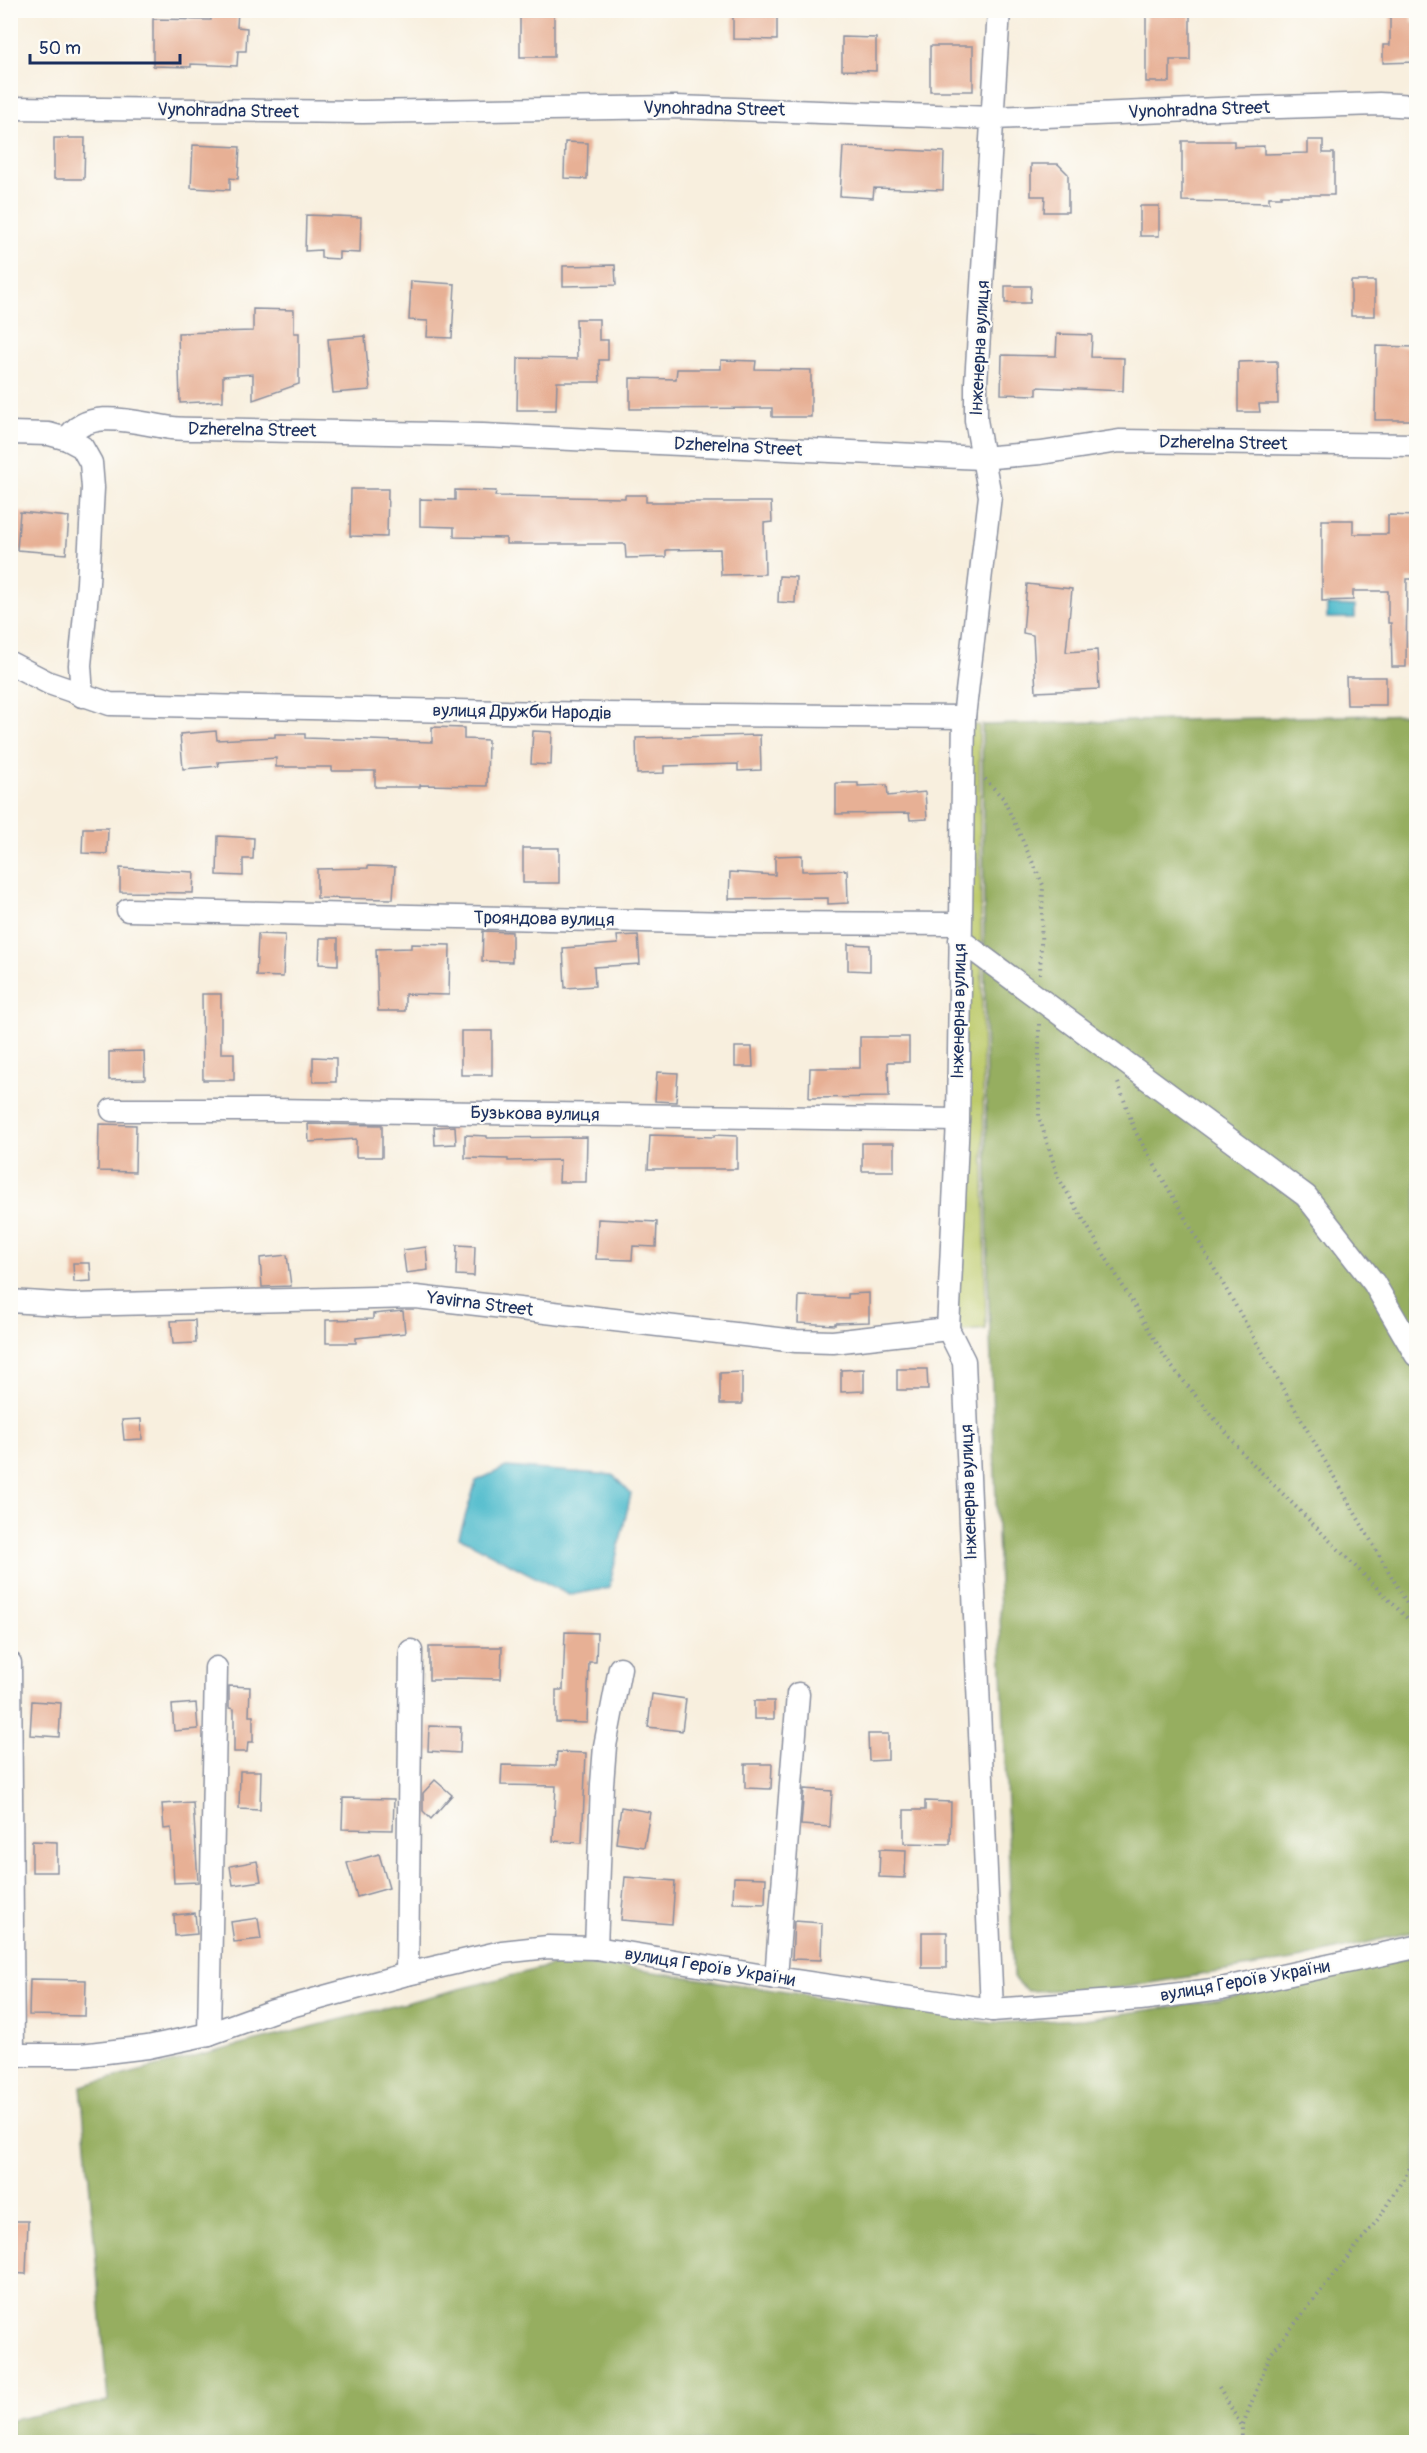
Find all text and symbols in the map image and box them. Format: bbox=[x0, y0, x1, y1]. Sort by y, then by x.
scale bar bbox=[30, 27, 180, 65]
text: 50 m bbox=[39, 37, 81, 60]
street label: Vynohradna Street bbox=[643, 96, 786, 122]
street label: Vynohradna Street bbox=[1128, 96, 1271, 124]
street label: Vynohradna Street bbox=[157, 98, 300, 124]
street label: Інженерна вулиця bbox=[965, 280, 995, 416]
street label: Dzherelna Street bbox=[188, 417, 317, 443]
street label: Dzherelna Street bbox=[1159, 430, 1288, 456]
street label: Dzherelna Street bbox=[673, 432, 803, 462]
street label: вулиця Дружби Народів bbox=[432, 699, 612, 725]
street label: Трояндова вулиця bbox=[473, 906, 615, 932]
street label: Інженерна вулиця bbox=[946, 943, 972, 1079]
street label: Бузькова вулиця bbox=[470, 1101, 600, 1127]
street label: Yavirna Street bbox=[424, 1286, 535, 1322]
street label: Інженерна вулиця bbox=[955, 1424, 983, 1560]
street label: вулиця Героїв України bbox=[623, 1942, 797, 1992]
street label: вулиця Героїв України bbox=[1158, 1955, 1332, 2007]

